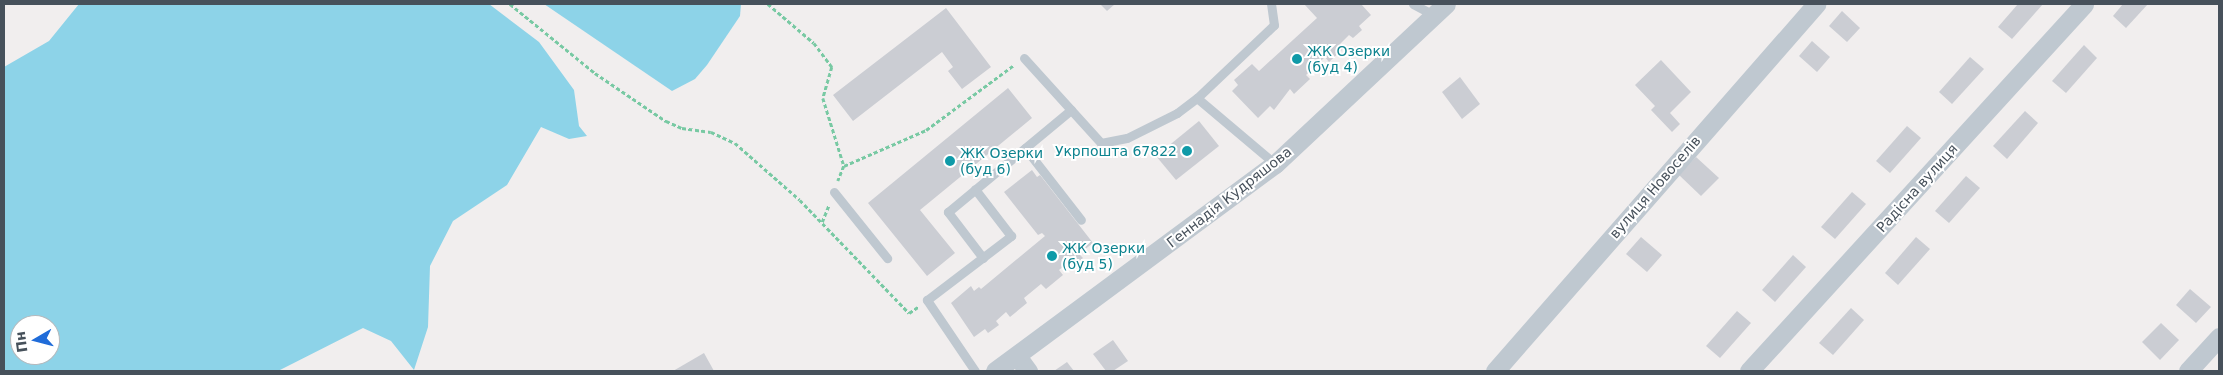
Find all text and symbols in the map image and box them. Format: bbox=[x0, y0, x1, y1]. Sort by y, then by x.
place label: ЖК Озерки (буд 4) bbox=[1307, 43, 1390, 75]
marker: ЖК Озерки (буд 4) bbox=[1291, 53, 1303, 65]
street label: вулиця Новоселів bbox=[1606, 132, 1704, 242]
street label: Радісна вулиця bbox=[1873, 140, 1961, 236]
place label: Укрпошта 67822 bbox=[1055, 143, 1177, 159]
street label: Геннадія Кудряшова bbox=[1163, 143, 1295, 251]
place label: ЖК Озерки (буд 6) bbox=[960, 145, 1043, 178]
marker: Укрпошта 67822 bbox=[1181, 145, 1193, 157]
marker: ЖК Озерки (буд 6) bbox=[944, 155, 956, 167]
place label: ЖК Озерки (буд 5) bbox=[1062, 240, 1145, 272]
marker: ЖК Озерки (буд 5) bbox=[1046, 250, 1058, 262]
north arrow bbox=[10, 315, 60, 365]
text: Пн bbox=[12, 330, 31, 354]

